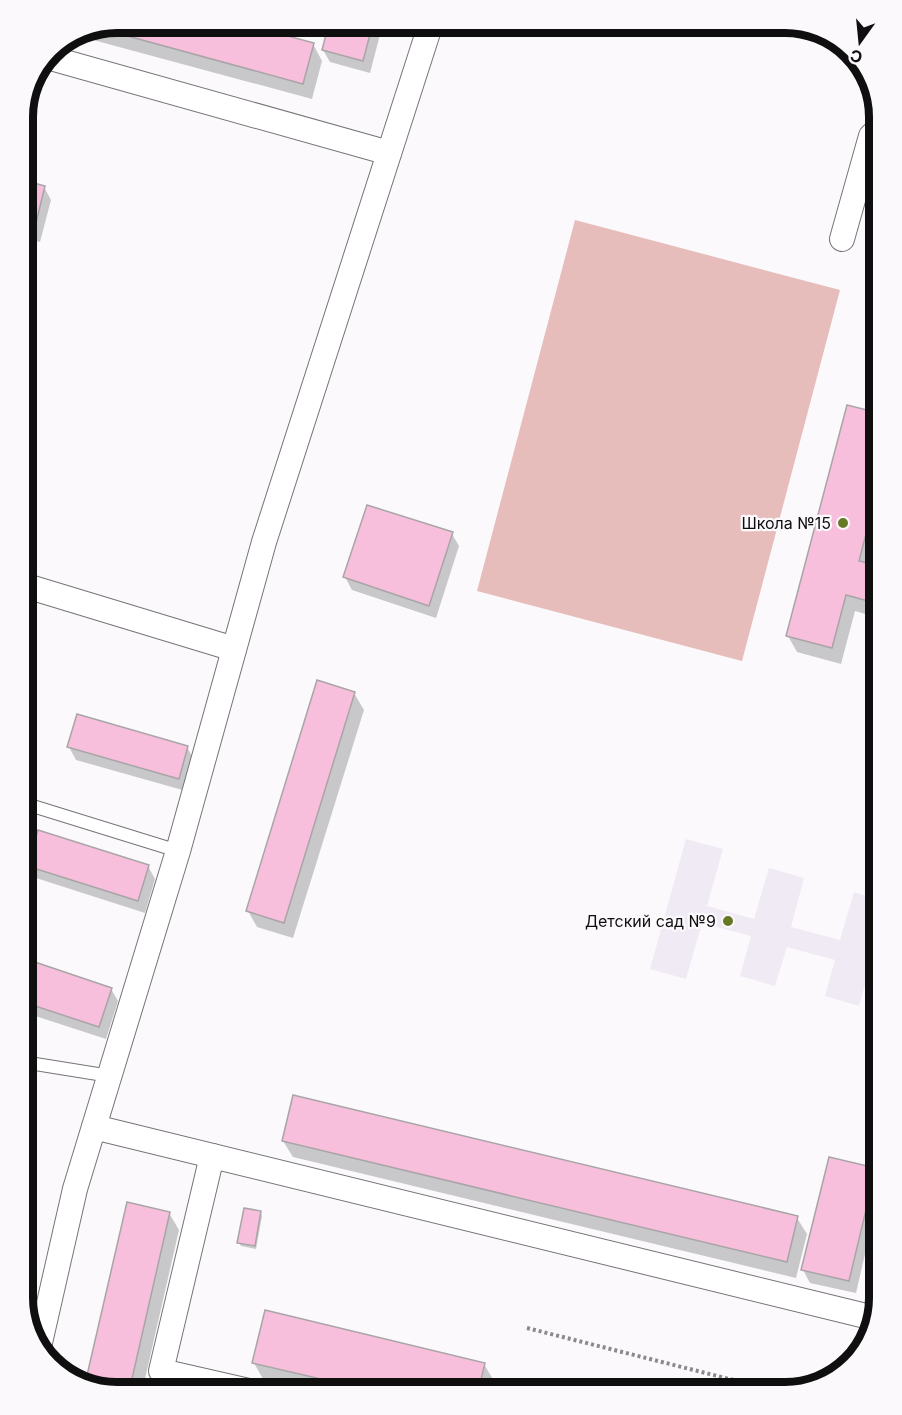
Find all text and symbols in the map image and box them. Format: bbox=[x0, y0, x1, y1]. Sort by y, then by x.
north arrow bbox=[830, 12, 890, 72]
text: С bbox=[848, 45, 864, 68]
place label: Школа №15 bbox=[741, 513, 831, 533]
marker: Школа №15 bbox=[836, 516, 850, 530]
place label: Детский сад №9 bbox=[585, 911, 716, 931]
marker: Детский сад №9 bbox=[721, 914, 735, 928]

